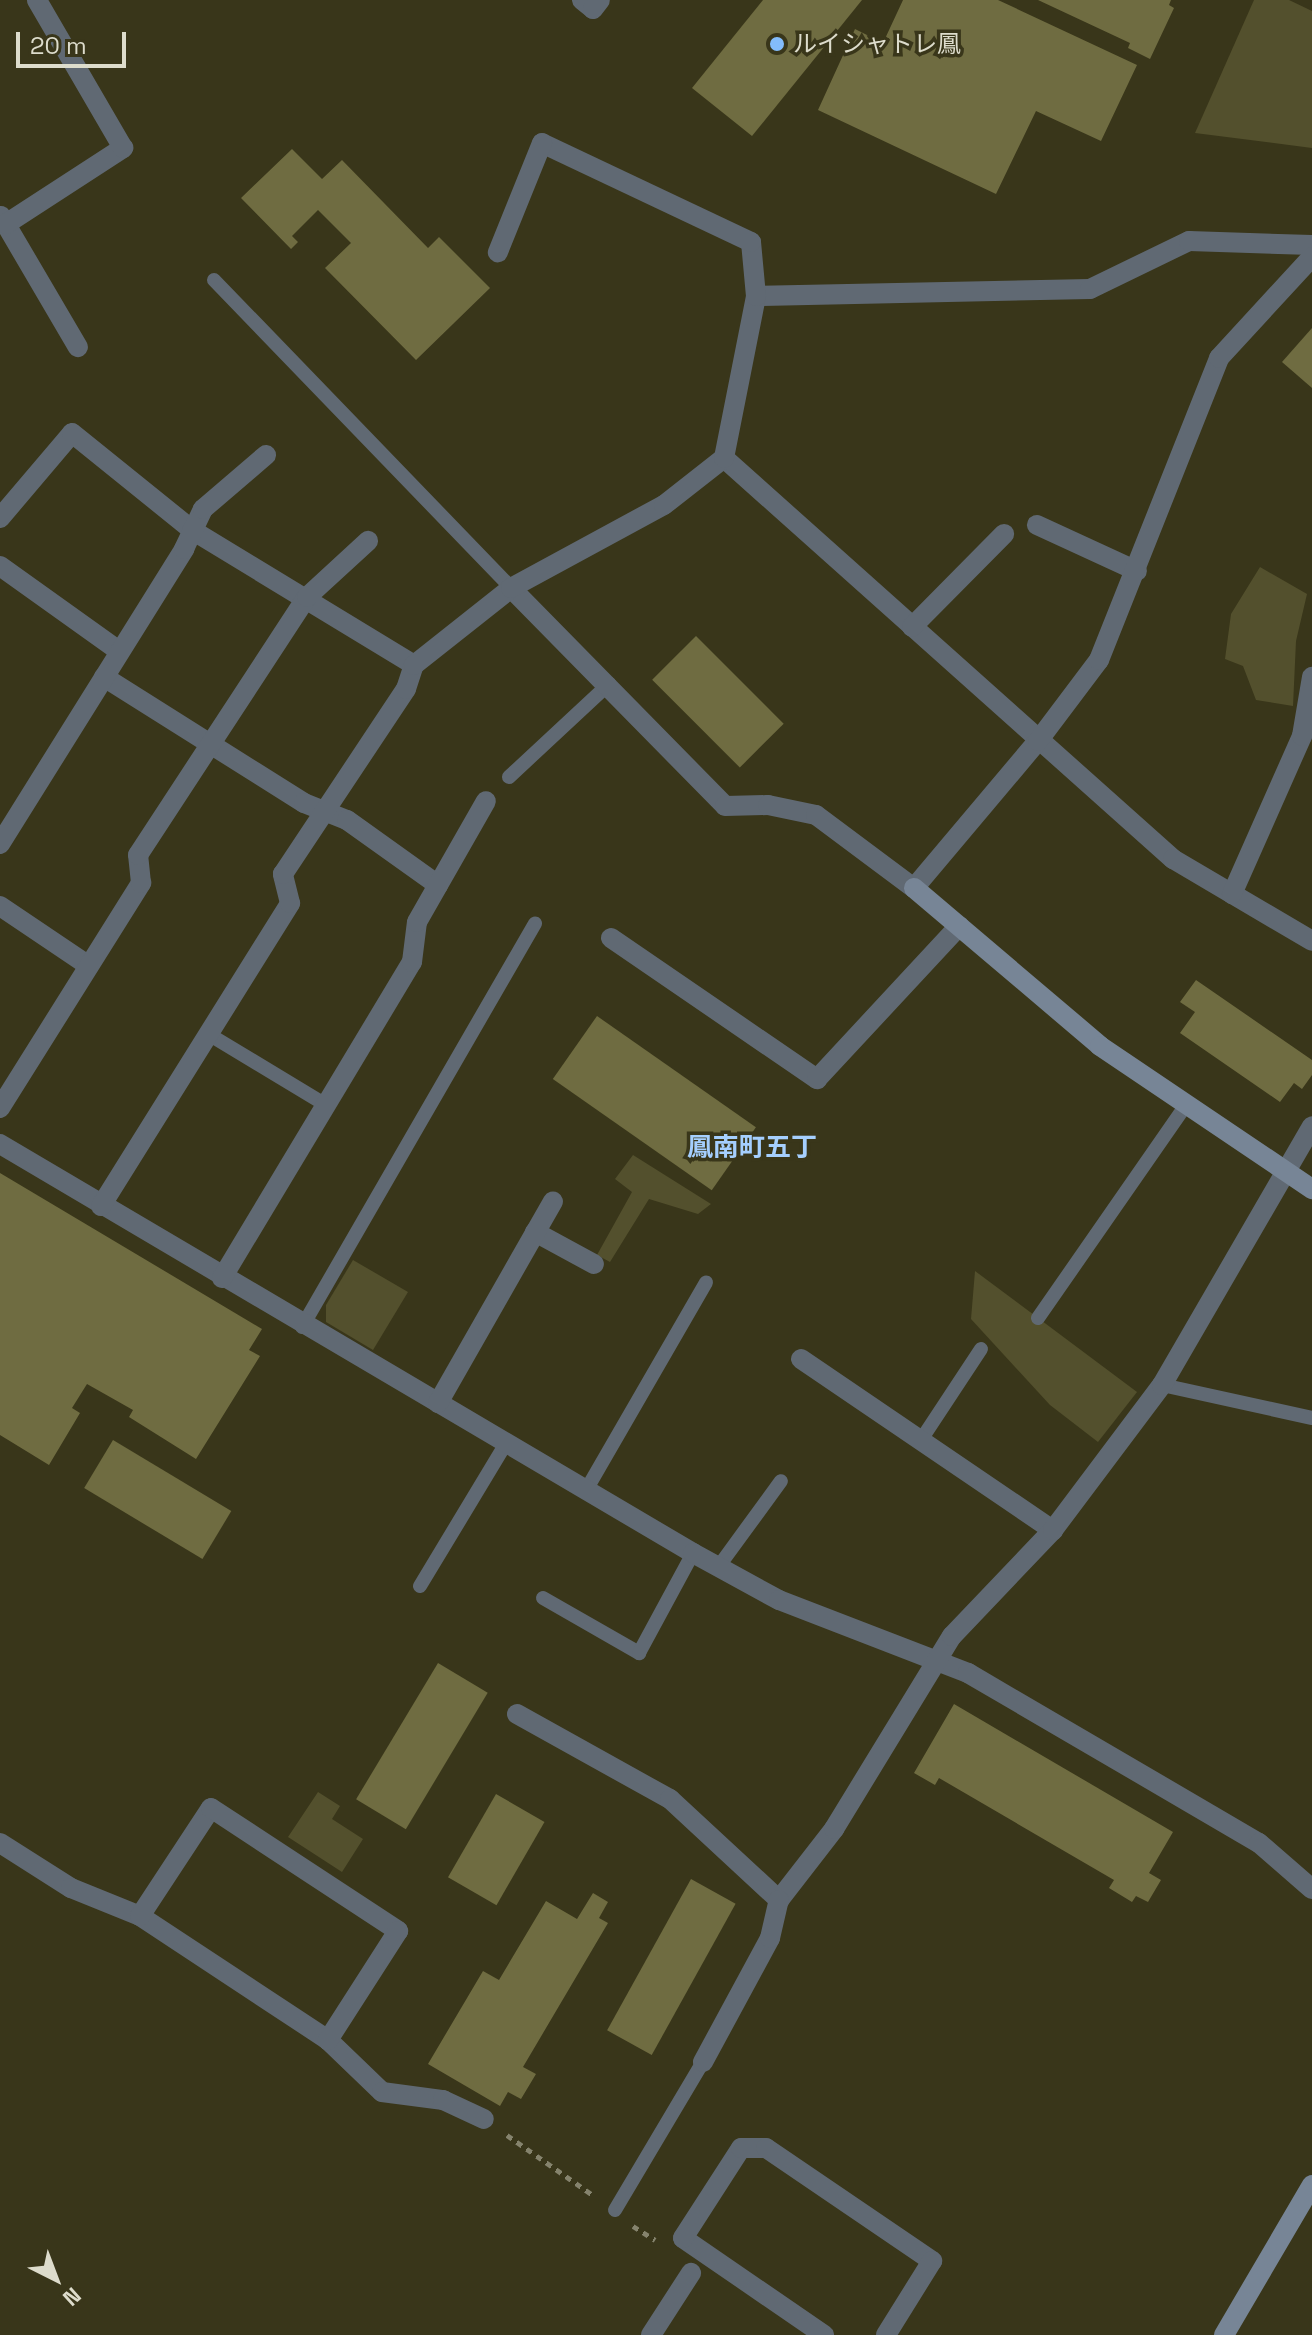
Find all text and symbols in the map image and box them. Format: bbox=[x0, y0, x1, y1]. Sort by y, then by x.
scale bar bbox=[20, 16, 130, 66]
text: 20 m bbox=[30, 30, 87, 61]
place label: ルイシャトレ鳳 bbox=[793, 30, 961, 58]
marker: ルイシャトレ鳳 bbox=[768, 35, 786, 53]
district label: 鳳南町五丁 bbox=[687, 1132, 817, 1164]
north arrow bbox=[16, 2239, 96, 2319]
text: N bbox=[57, 2281, 87, 2312]

